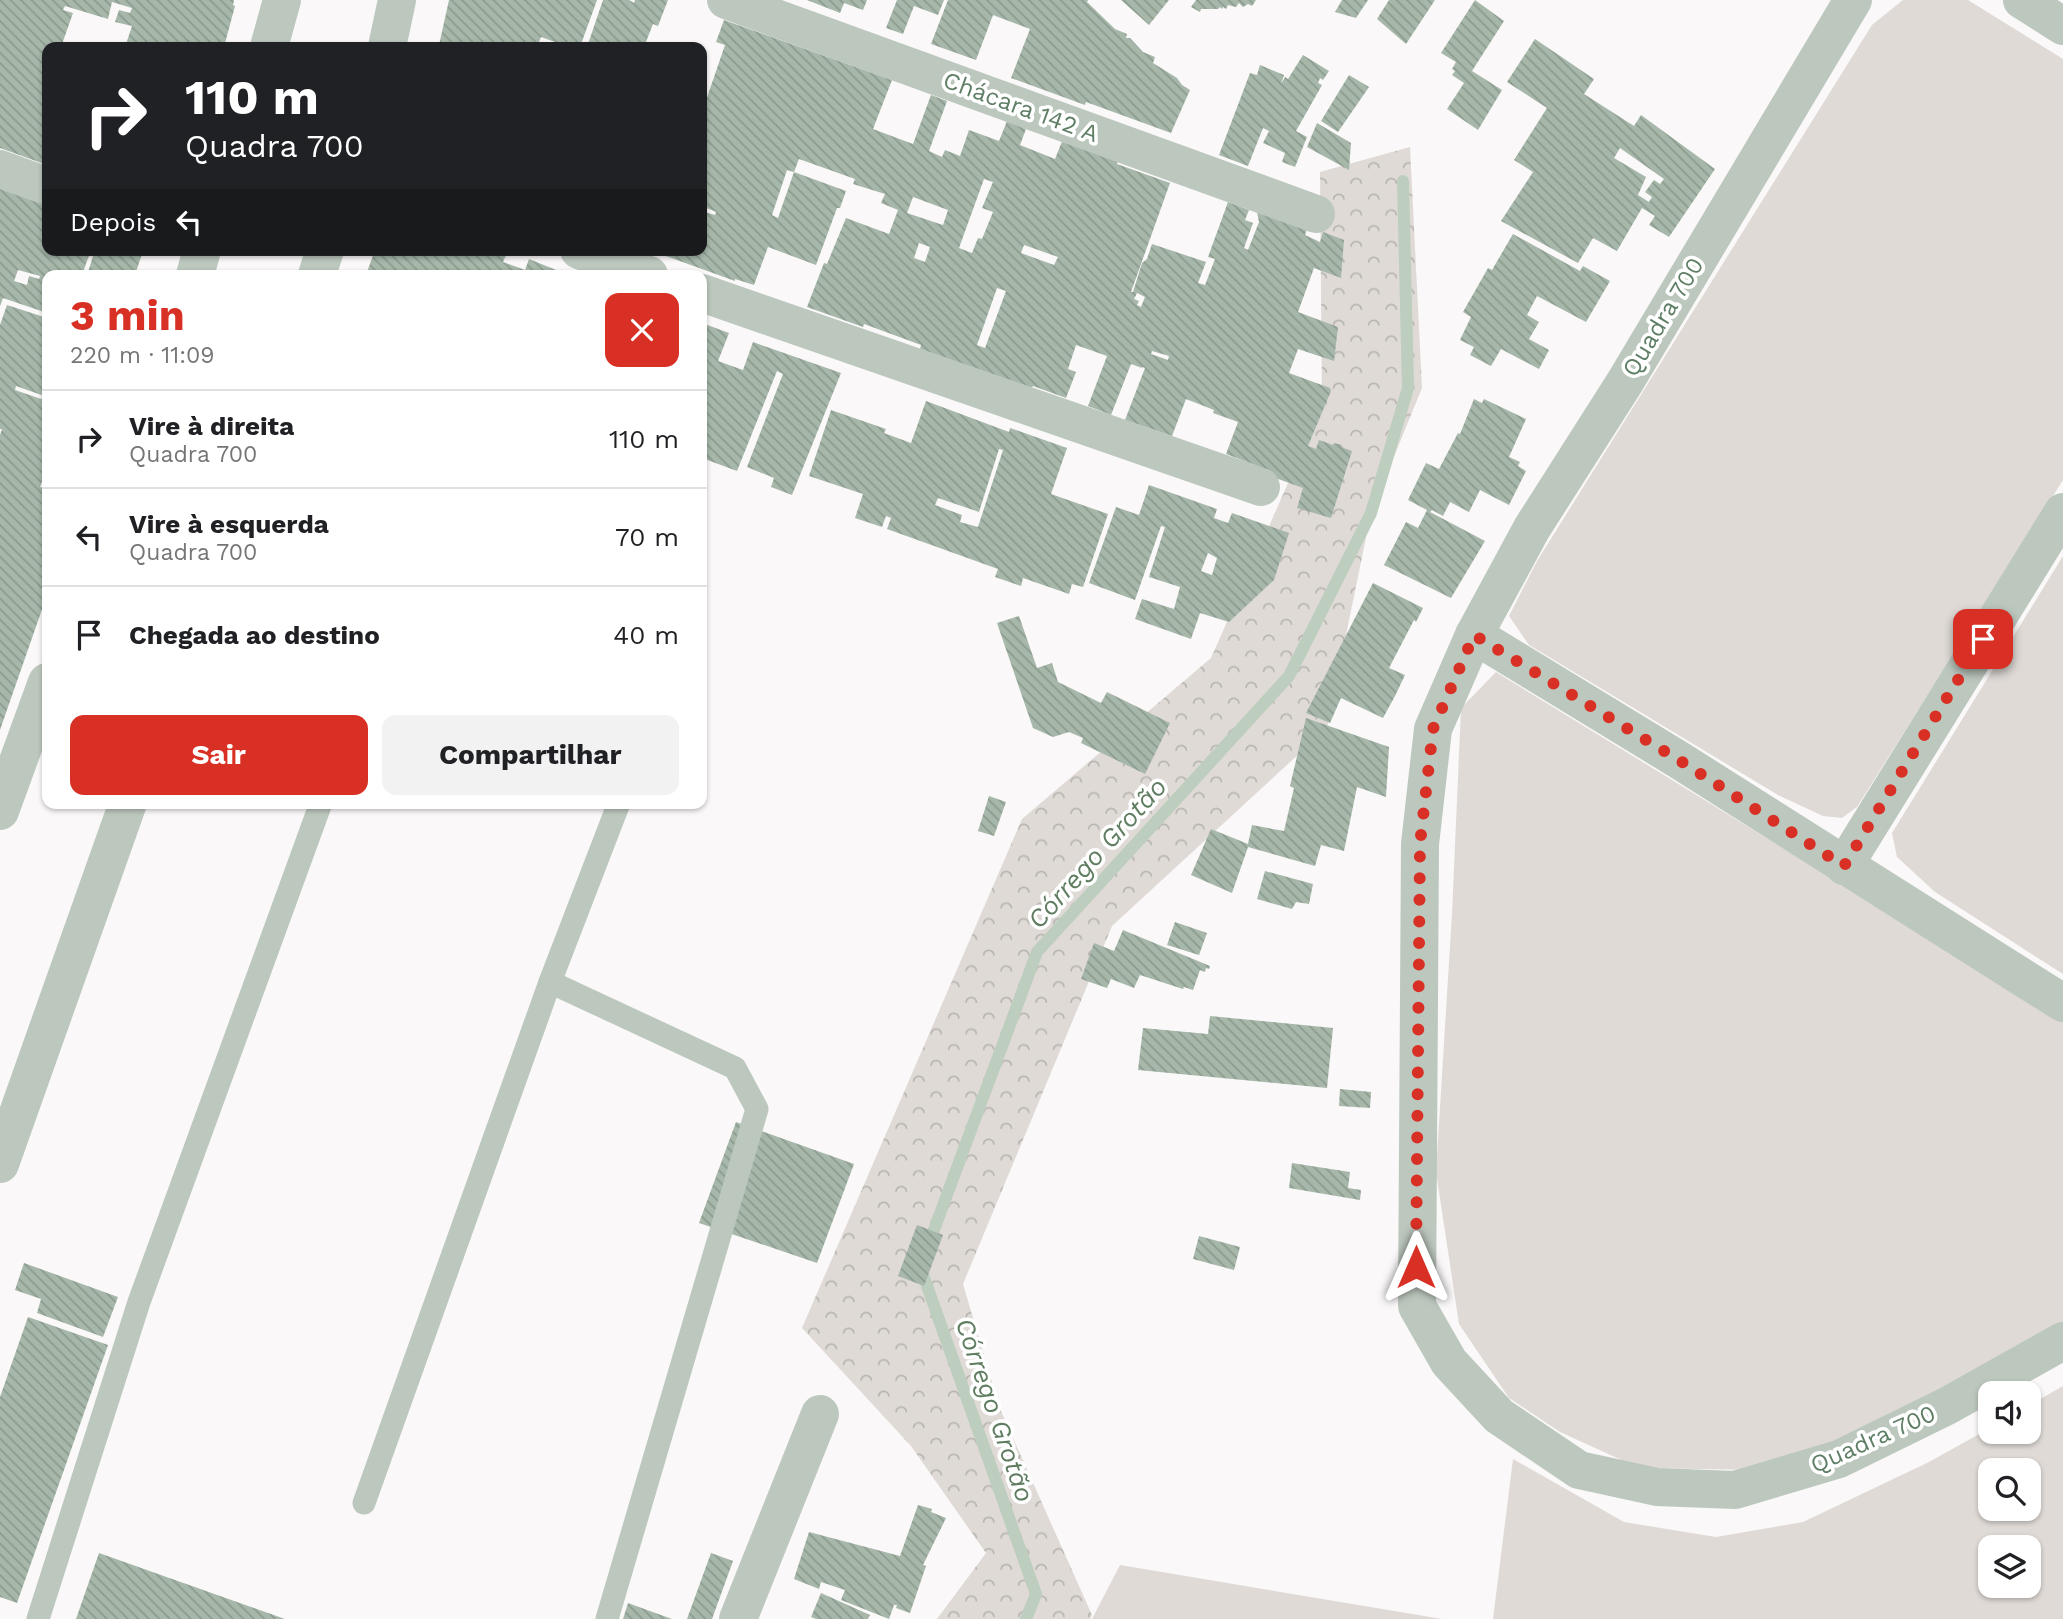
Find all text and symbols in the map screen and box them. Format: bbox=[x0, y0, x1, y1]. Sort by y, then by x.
street label: Chácara 142 A bbox=[940, 66, 1103, 148]
text: 110 m bbox=[185, 68, 319, 126]
icon: right bbox=[70, 70, 161, 161]
text: Quadra 700 bbox=[185, 127, 364, 165]
icon: left bbox=[170, 203, 208, 241]
text: Depois bbox=[70, 207, 156, 237]
street label: Quadra 700 bbox=[1617, 252, 1709, 382]
text: 3 min bbox=[70, 291, 185, 340]
button: close bbox=[605, 293, 679, 367]
text: 220 m · 11:09 bbox=[70, 342, 215, 369]
text: Vire à direita bbox=[129, 411, 294, 441]
icon: right bbox=[70, 420, 108, 458]
text: 110 m bbox=[609, 424, 679, 454]
text: Quadra 700 bbox=[129, 441, 257, 468]
text: Vire à esquerda bbox=[129, 509, 329, 539]
icon: left bbox=[70, 518, 108, 556]
text: 70 m bbox=[615, 522, 679, 552]
text: Quadra 700 bbox=[129, 539, 257, 566]
pin bbox=[1953, 609, 2013, 669]
icon: arrive bbox=[70, 616, 108, 654]
text: Chegada ao destino bbox=[129, 620, 380, 650]
text: 40 m bbox=[613, 620, 679, 650]
icon: arrive bbox=[1964, 620, 2002, 658]
button: Sair bbox=[70, 715, 368, 795]
button: Compartilhar bbox=[382, 715, 679, 795]
water label: Córrego Grotão bbox=[1021, 771, 1173, 935]
position arrow bbox=[1379, 1230, 1453, 1304]
water label: Córrego Grotão bbox=[949, 1314, 1041, 1506]
map controls bbox=[1978, 1381, 2041, 1598]
button: sound bbox=[1978, 1381, 2041, 1444]
street label: Quadra 700 bbox=[1806, 1399, 1940, 1479]
button: search bbox=[1978, 1458, 2041, 1521]
button: layers bbox=[1978, 1535, 2041, 1598]

